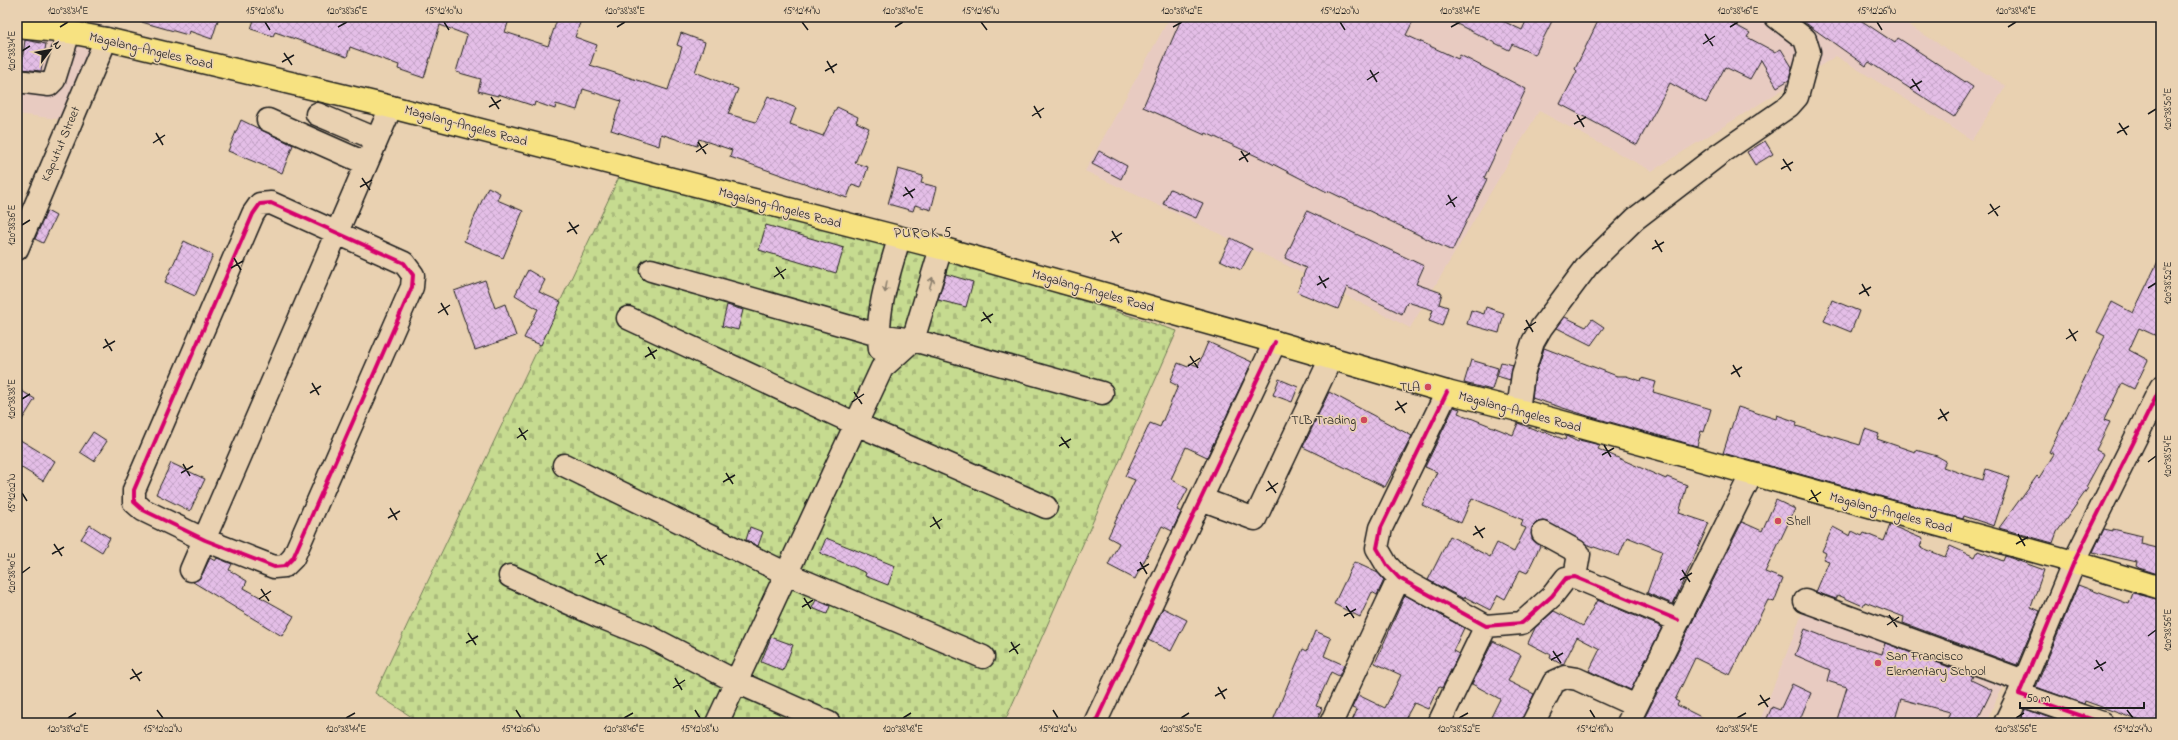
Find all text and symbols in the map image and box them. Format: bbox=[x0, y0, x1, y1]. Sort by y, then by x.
text: 120°38'34"E bbox=[48, 4, 88, 19]
text: 15°12'08"N bbox=[246, 4, 284, 19]
text: 120°38'36"E bbox=[326, 4, 368, 19]
text: 15°12'10"N bbox=[425, 4, 463, 19]
text: 120°38'38"E bbox=[605, 4, 645, 19]
text: 15°12'14"N bbox=[783, 4, 821, 19]
text: 120°38'40"E bbox=[883, 4, 923, 19]
text: 15°12'16"N bbox=[962, 4, 1000, 19]
text: 120°38'42"E bbox=[1161, 4, 1203, 19]
text: 15°12'20"N bbox=[1320, 4, 1360, 19]
text: 120°38'44"E bbox=[1440, 4, 1480, 19]
text: 120°38'46"E bbox=[1718, 4, 1759, 19]
text: 15°12'26"N bbox=[1857, 4, 1897, 19]
text: 120°38'48"E bbox=[1996, 4, 2036, 19]
street label: Magalang-Angeles Road bbox=[87, 28, 215, 76]
north arrow bbox=[30, 30, 70, 70]
text: 120°38'34"E bbox=[5, 31, 20, 71]
text: N bbox=[49, 38, 66, 53]
text: 120°38'50"E bbox=[2161, 88, 2176, 130]
street label: Magalang-Angeles Road bbox=[402, 100, 530, 153]
street label: Kaputut Street bbox=[37, 103, 86, 185]
street label: Magalang-Angeles Road bbox=[716, 182, 844, 235]
text: 120°38'36"E bbox=[5, 204, 20, 246]
district label: PUROK 5 bbox=[894, 223, 952, 244]
text: 120°38'52"E bbox=[2161, 261, 2176, 305]
street label: Magalang-Angeles Road bbox=[1029, 264, 1157, 319]
one-way arrow bbox=[928, 277, 935, 290]
one-way arrow bbox=[882, 280, 890, 293]
place label: TLA bbox=[1400, 378, 1420, 397]
text: 120°38'38"E bbox=[5, 379, 20, 419]
marker: TLA bbox=[1423, 382, 1433, 392]
street label: Magalang-Angeles Road bbox=[1456, 386, 1584, 439]
place label: TLB Trading bbox=[1291, 411, 1356, 431]
marker: TLB Trading bbox=[1359, 415, 1369, 425]
text: 120°38'54"E bbox=[2161, 435, 2176, 477]
text: 15°12'02"N bbox=[5, 473, 20, 513]
street label: Magalang-Angeles Road bbox=[1827, 487, 1955, 540]
place label: Shell bbox=[1786, 512, 1811, 531]
marker: Shell bbox=[1773, 516, 1783, 526]
text: 120°38'40"E bbox=[5, 553, 20, 593]
text: 120°38'56"E bbox=[2161, 609, 2176, 651]
place label: San Francisco Elementary School bbox=[1886, 647, 1986, 682]
marker: San Francisco Elementary School bbox=[1873, 658, 1883, 668]
scale bar bbox=[2020, 684, 2144, 710]
text: 50 m bbox=[2026, 690, 2050, 708]
text: 120°38'42"E bbox=[47, 722, 89, 737]
text: 15°12'02"N bbox=[143, 722, 183, 737]
text: 120°38'44"E bbox=[326, 722, 366, 737]
text: 15°12'06"N bbox=[502, 722, 541, 737]
text: 120°38'46"E bbox=[604, 722, 645, 737]
text: 15°12'08"N bbox=[681, 722, 719, 737]
text: 120°38'48"E bbox=[883, 722, 923, 737]
text: 15°12'12"N bbox=[1039, 722, 1077, 737]
text: 120°38'50"E bbox=[1160, 722, 1202, 737]
text: 120°38'52"E bbox=[1437, 722, 1481, 737]
text: 15°12'18"N bbox=[1577, 722, 1614, 737]
text: 120°38'54"E bbox=[1716, 722, 1758, 737]
text: 120°38'56"E bbox=[1995, 722, 2037, 737]
text: 15°12'24"N bbox=[2114, 722, 2153, 737]

